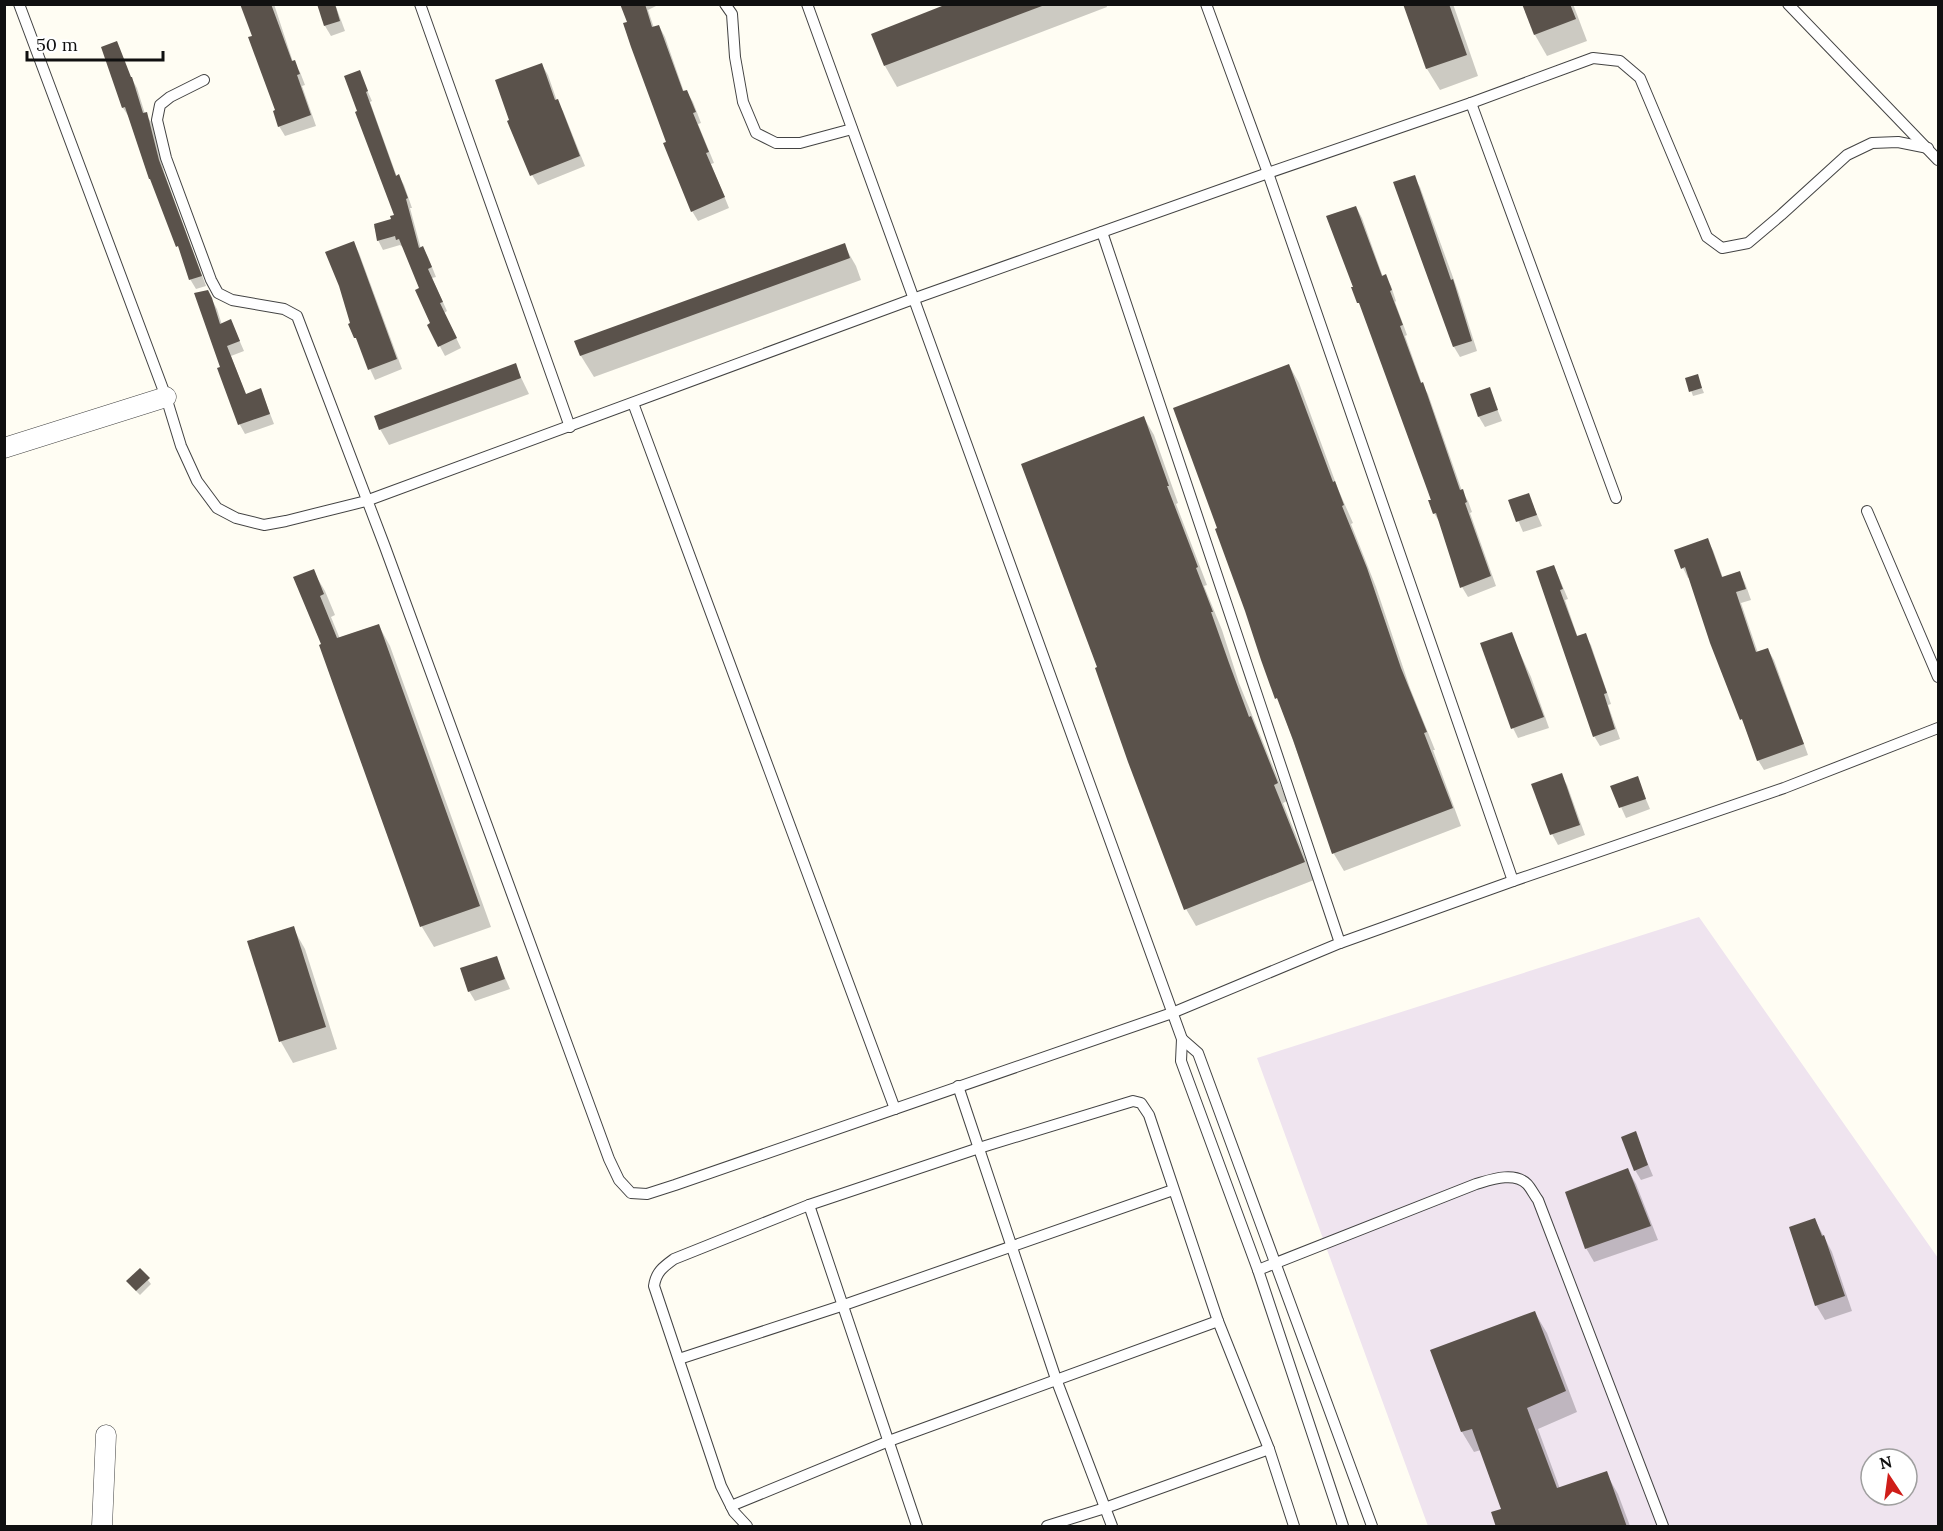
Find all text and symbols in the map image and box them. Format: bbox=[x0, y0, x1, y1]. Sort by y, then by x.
scale bar bbox=[27, 24, 164, 62]
text: 50 m bbox=[36, 33, 78, 56]
north arrow bbox=[1859, 1447, 1919, 1507]
text: N bbox=[1877, 1451, 1894, 1474]

